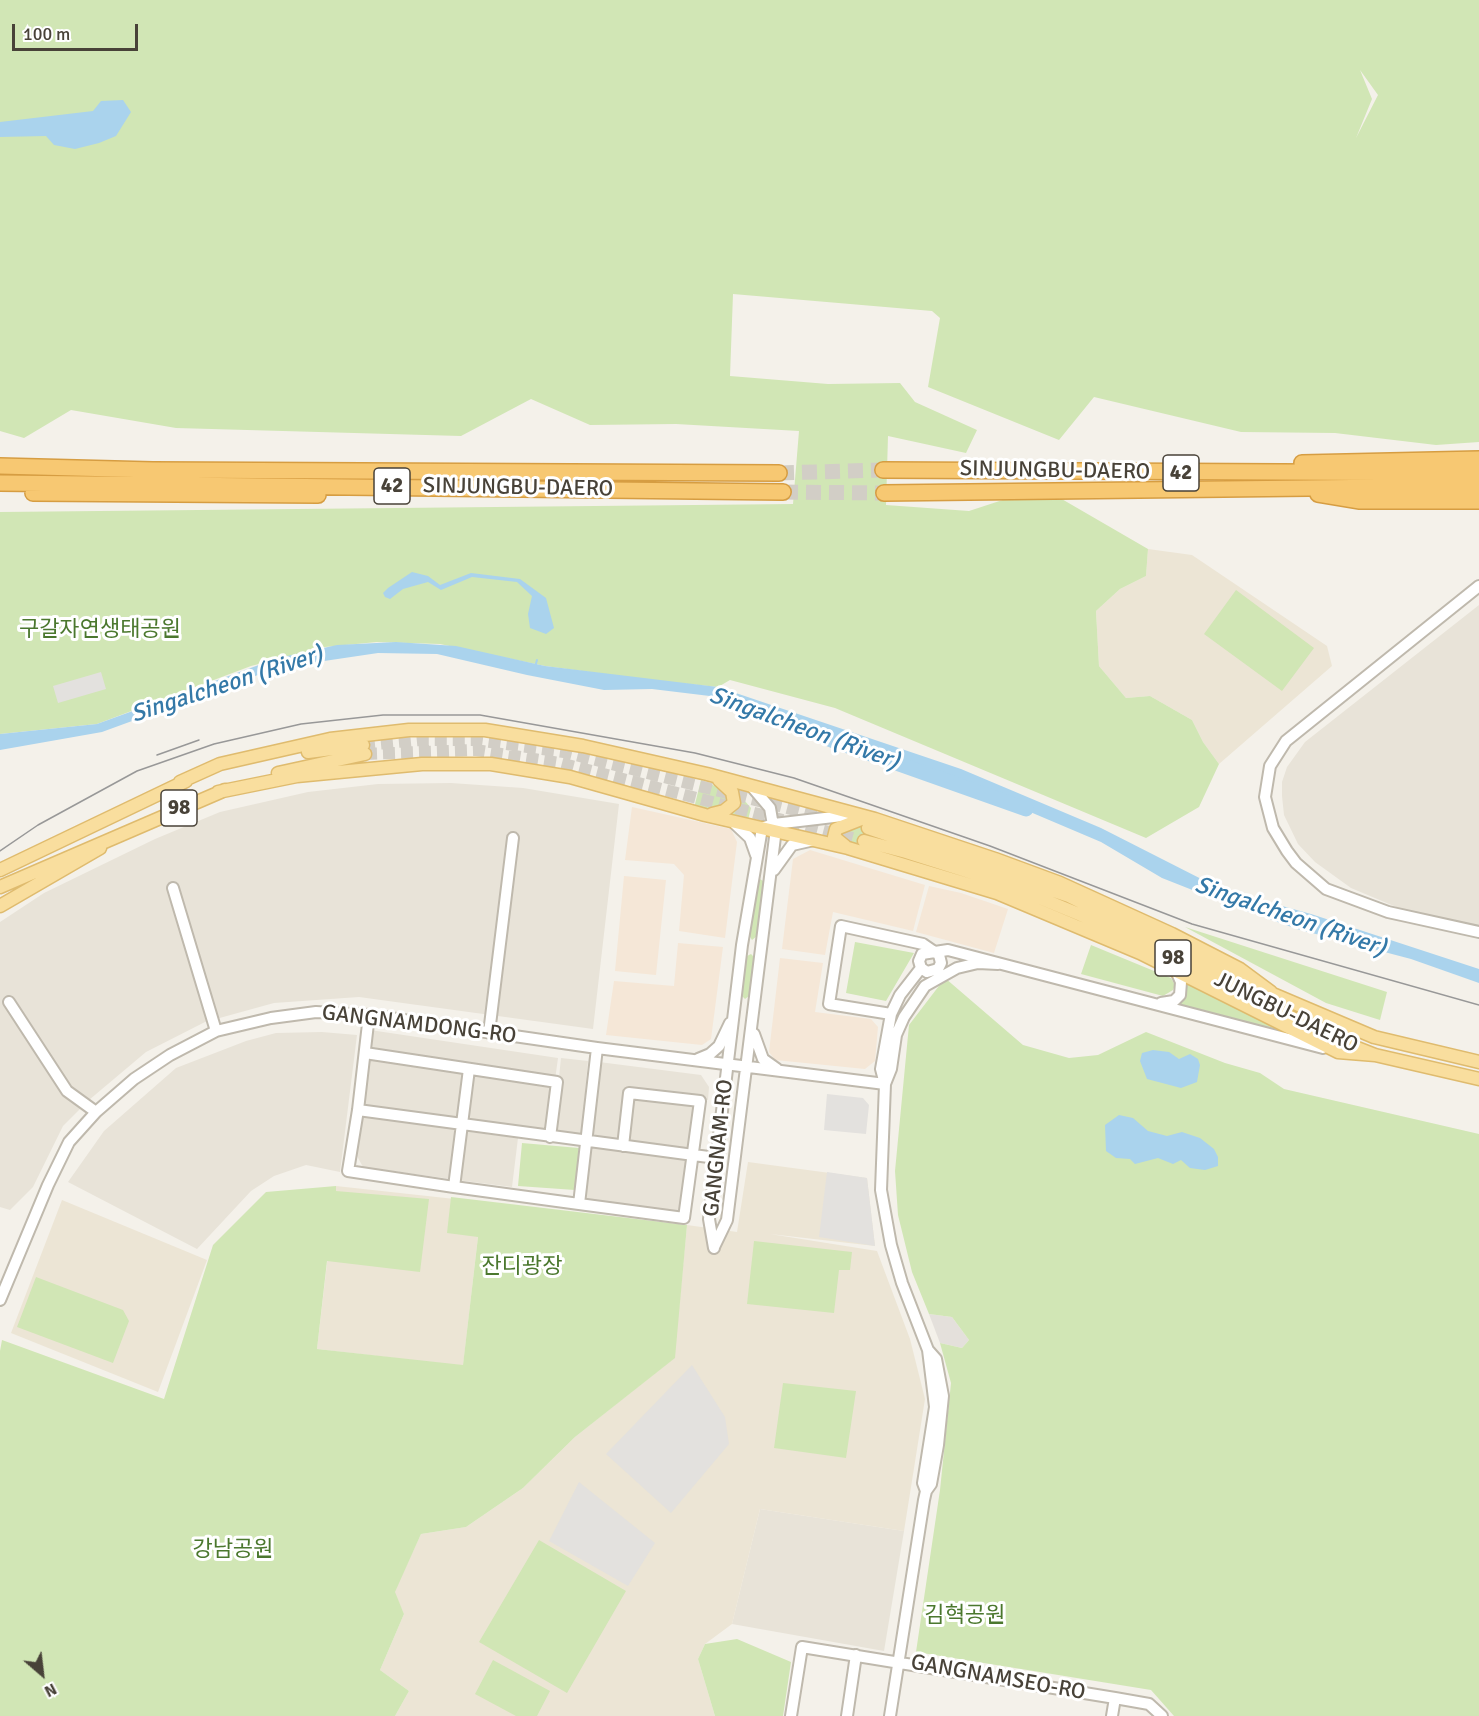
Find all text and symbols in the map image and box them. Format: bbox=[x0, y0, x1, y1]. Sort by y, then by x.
scale bar bbox=[15, 12, 141, 50]
text: 100 m bbox=[23, 23, 70, 45]
road number: 42 bbox=[1163, 455, 1199, 491]
street label: SINJUNGBU-DAERO bbox=[960, 456, 1150, 486]
road number: 42 bbox=[374, 468, 410, 504]
street label: SINJUNGBU-DAERO bbox=[423, 473, 613, 503]
park label: 구갈자연생태공원 bbox=[19, 617, 181, 643]
water label: Singalcheon (River) bbox=[128, 640, 326, 730]
water label: Singalcheon (River) bbox=[705, 681, 903, 777]
road number: 98 bbox=[161, 790, 197, 826]
water label: Singalcheon (River) bbox=[1191, 871, 1389, 963]
road number: 98 bbox=[1155, 940, 1191, 976]
street label: JUNGBU-DAERO bbox=[1210, 967, 1362, 1059]
street label: GANGNAMDONG-RO bbox=[320, 1000, 518, 1050]
street label: GANGNAM-RO bbox=[699, 1078, 739, 1218]
park label: 잔디광장 bbox=[482, 1254, 562, 1280]
park label: 강남공원 bbox=[193, 1537, 273, 1563]
park label: 김혁공원 bbox=[925, 1603, 1005, 1629]
north arrow bbox=[12, 1644, 72, 1704]
street label: GANGNAMSEO-RO bbox=[909, 1650, 1087, 1706]
text: N bbox=[41, 1678, 60, 1701]

